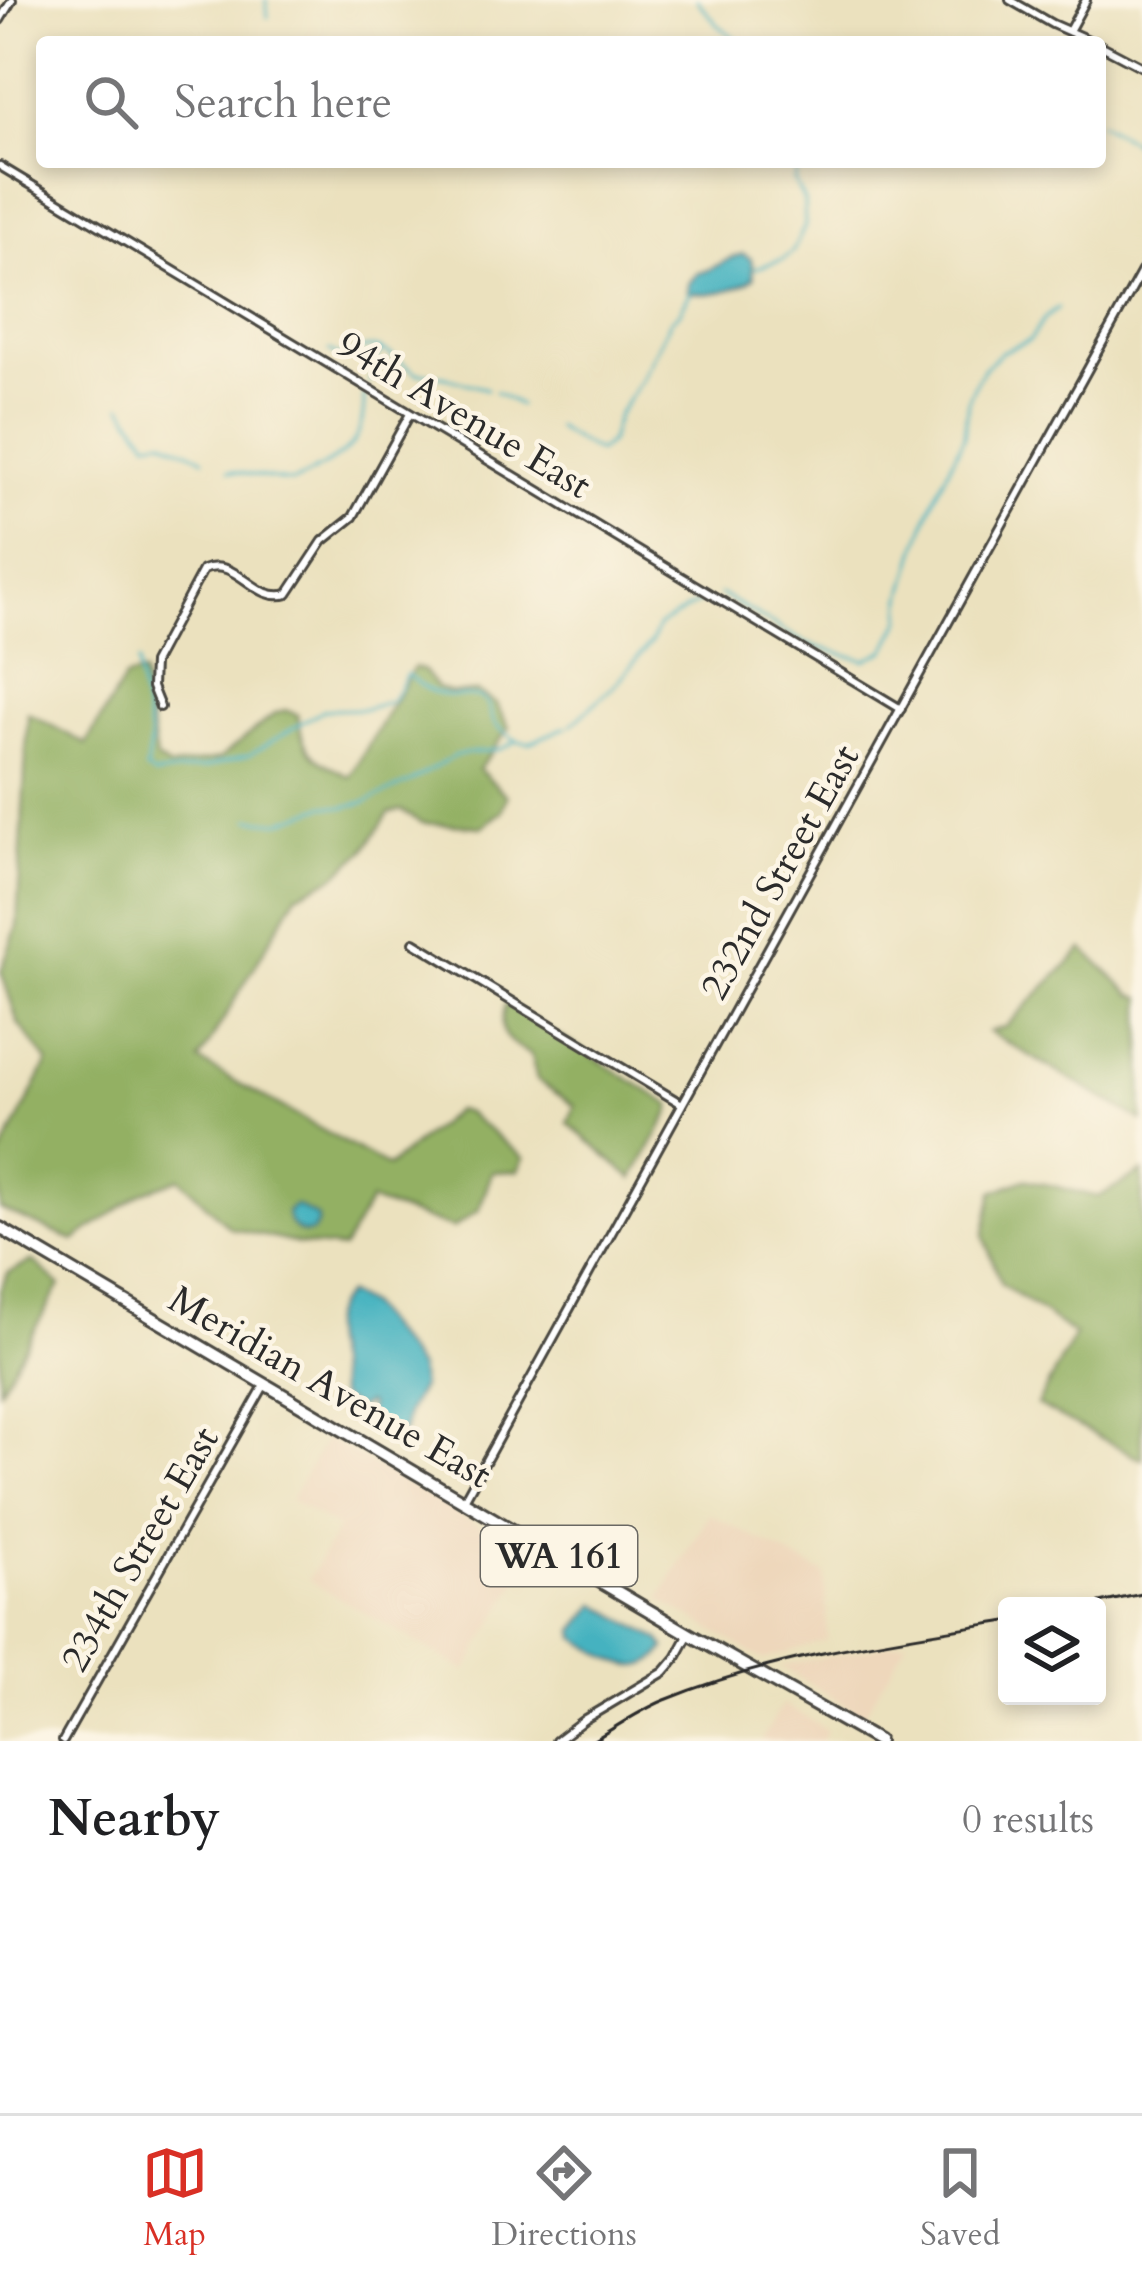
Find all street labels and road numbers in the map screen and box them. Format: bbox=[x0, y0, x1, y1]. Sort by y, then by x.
street label: 94th Avenue East bbox=[327, 318, 601, 512]
street label: 232nd Street East bbox=[688, 735, 872, 1009]
street label: Meridian Avenue East bbox=[159, 1273, 501, 1501]
street label: 234th Street East bbox=[48, 1417, 232, 1681]
road number: WA 161 bbox=[481, 1526, 637, 1586]

